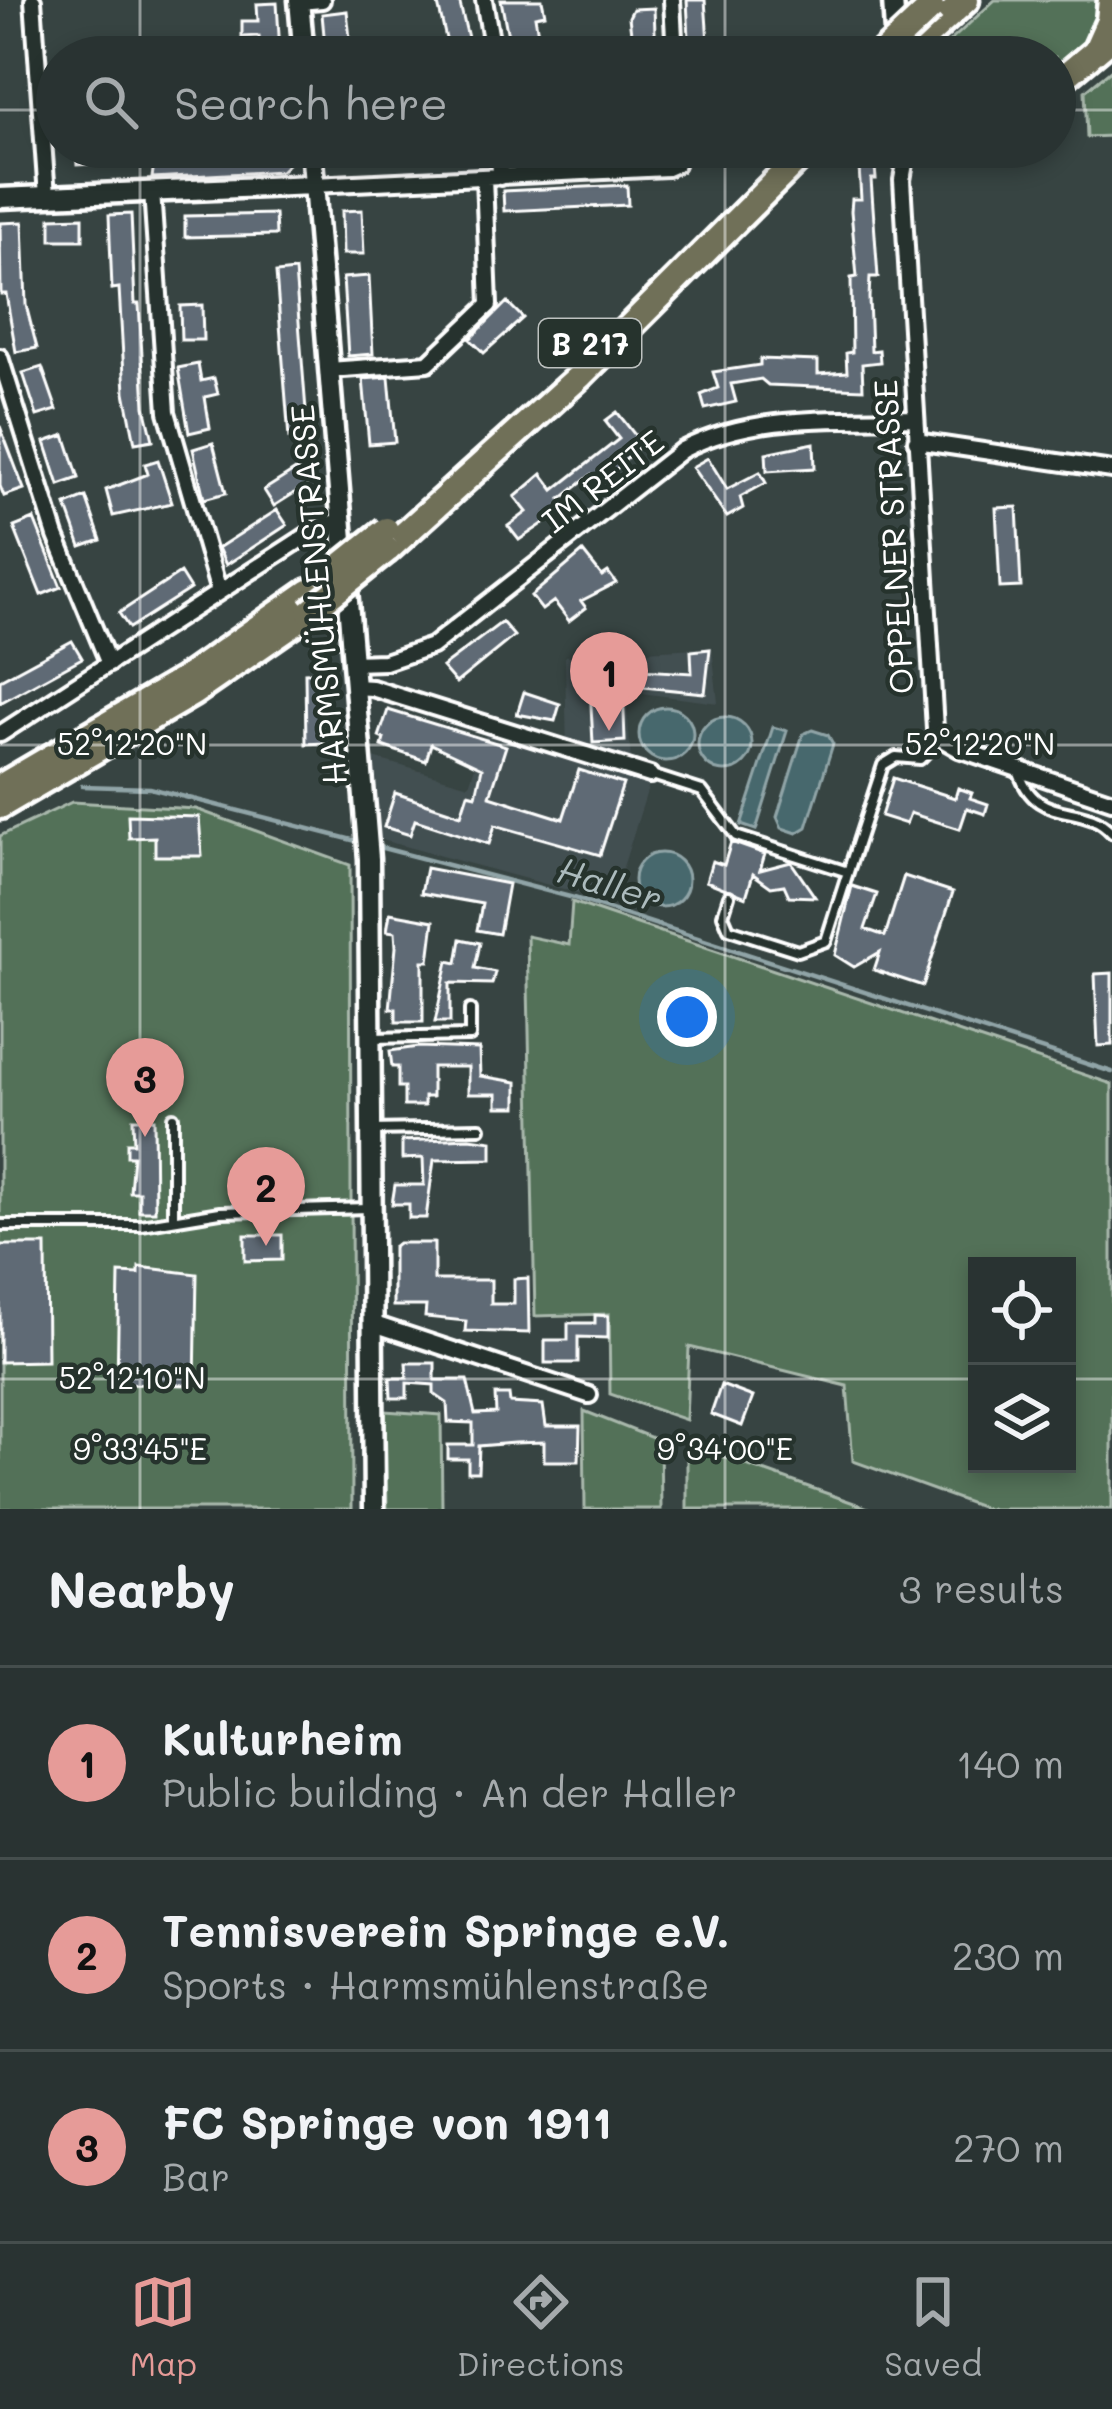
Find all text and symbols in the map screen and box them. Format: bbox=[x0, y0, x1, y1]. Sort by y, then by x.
search box bbox=[36, 36, 1076, 168]
icon: search bbox=[78, 69, 144, 135]
text: Search here bbox=[174, 73, 448, 131]
road number: B 217 bbox=[539, 319, 641, 367]
street label: OPPELNER STRASSE bbox=[862, 379, 922, 695]
street label: HARMSMÜHLENSTRASSE bbox=[279, 403, 355, 787]
street label: IM REITE bbox=[532, 419, 672, 541]
pin: 1 bbox=[570, 632, 648, 731]
text: 52°12'20"N bbox=[57, 723, 207, 763]
text: 52°12'20"N bbox=[905, 723, 1055, 763]
water label: Haller bbox=[552, 845, 668, 921]
your location bbox=[657, 987, 717, 1047]
pin: 3 bbox=[106, 1038, 184, 1137]
pin: 2 bbox=[227, 1147, 305, 1246]
map controls bbox=[968, 1257, 1076, 1473]
button: locate bbox=[968, 1257, 1076, 1365]
text: 52°12'10"N bbox=[58, 1357, 206, 1397]
button: layers bbox=[968, 1365, 1076, 1473]
text: 9°33'45"E bbox=[73, 1428, 207, 1468]
text: 9°34'00"E bbox=[657, 1428, 793, 1468]
text: Nearby bbox=[48, 1554, 235, 1621]
text: 3 results bbox=[899, 1562, 1064, 1613]
text: Kulturheim bbox=[162, 1708, 403, 1766]
text: 1 bbox=[78, 1737, 96, 1788]
text: 140 m bbox=[956, 1737, 1064, 1788]
text: Public building · An der Haller bbox=[162, 1766, 737, 1817]
text: Tennisverein Springe e.V. bbox=[162, 1900, 730, 1958]
text: 2 bbox=[76, 1929, 98, 1980]
text: 230 m bbox=[952, 1929, 1064, 1980]
text: Sports · Harmsmühlenstraße bbox=[162, 1958, 709, 2009]
text: FC Springe von 1911 bbox=[162, 2092, 612, 2150]
text: 3 bbox=[75, 2121, 99, 2172]
text: 270 m bbox=[953, 2121, 1064, 2172]
text: Bar bbox=[162, 2150, 230, 2201]
tab: Map bbox=[130, 2269, 197, 2384]
tab: Directions bbox=[457, 2269, 624, 2384]
tab: Saved bbox=[884, 2269, 982, 2384]

